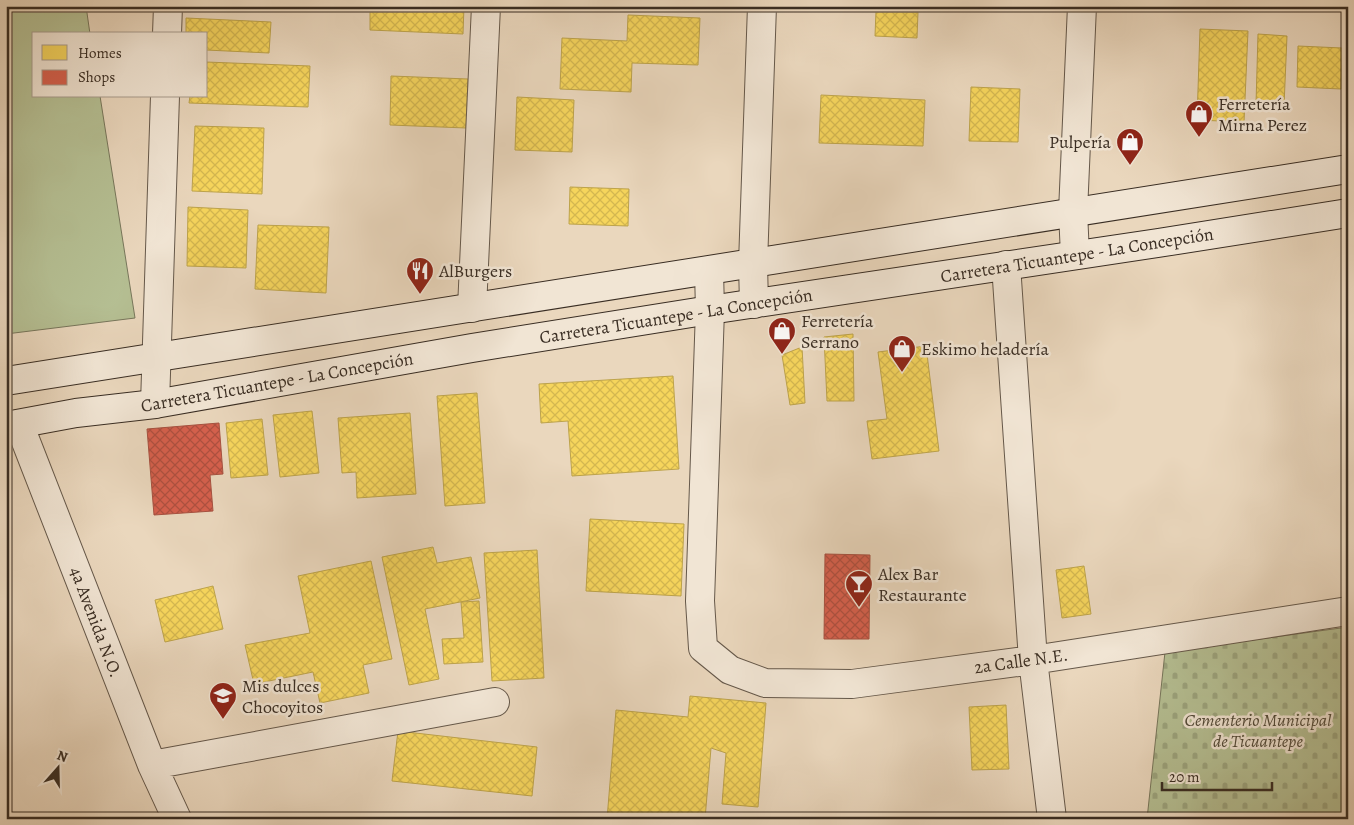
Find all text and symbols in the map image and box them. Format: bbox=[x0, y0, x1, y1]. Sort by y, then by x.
legend bbox=[32, 32, 208, 98]
text: Homes bbox=[78, 43, 122, 63]
text: Shops bbox=[78, 67, 115, 87]
place label: Ferretería Mirna Perez bbox=[1218, 92, 1307, 137]
shop icon: Ferretería Mirna Perez bbox=[1184, 99, 1214, 138]
shop icon: Pulpería bbox=[1115, 127, 1145, 166]
place label: Pulpería bbox=[1049, 130, 1112, 154]
street label: Carretera Ticuantepe - La Concepción bbox=[939, 222, 1215, 288]
restaurant icon: AlBurgers bbox=[405, 256, 435, 295]
place label: AlBurgers bbox=[438, 259, 512, 283]
street label: Carretera Ticuantepe - La Concepción bbox=[538, 283, 814, 349]
place label: Ferretería Serrano bbox=[801, 309, 874, 354]
shop icon: Ferretería Serrano bbox=[767, 316, 797, 355]
shop icon: Eskimo heladería bbox=[887, 334, 917, 373]
place label: Eskimo heladería bbox=[921, 337, 1050, 361]
street label: Carretera Ticuantepe - La Concepción bbox=[139, 346, 415, 418]
place label: Alex Bar Restaurante bbox=[877, 562, 967, 607]
street label: 4a Avenida N.O. bbox=[64, 563, 128, 681]
bar icon: Alex Bar Restaurante bbox=[844, 569, 874, 608]
street label: 2a Calle N.E. bbox=[972, 643, 1070, 679]
place label: Mis dulces Chocoyitos bbox=[242, 674, 323, 719]
school or university icon: Mis dulces Chocoyitos bbox=[208, 681, 238, 720]
park label: Cementerio Municipal de Ticuantepe bbox=[1184, 708, 1332, 753]
north arrow bbox=[32, 742, 82, 792]
text: N bbox=[54, 746, 70, 767]
scale bar bbox=[1162, 760, 1272, 792]
text: 20 m bbox=[1169, 767, 1200, 787]

